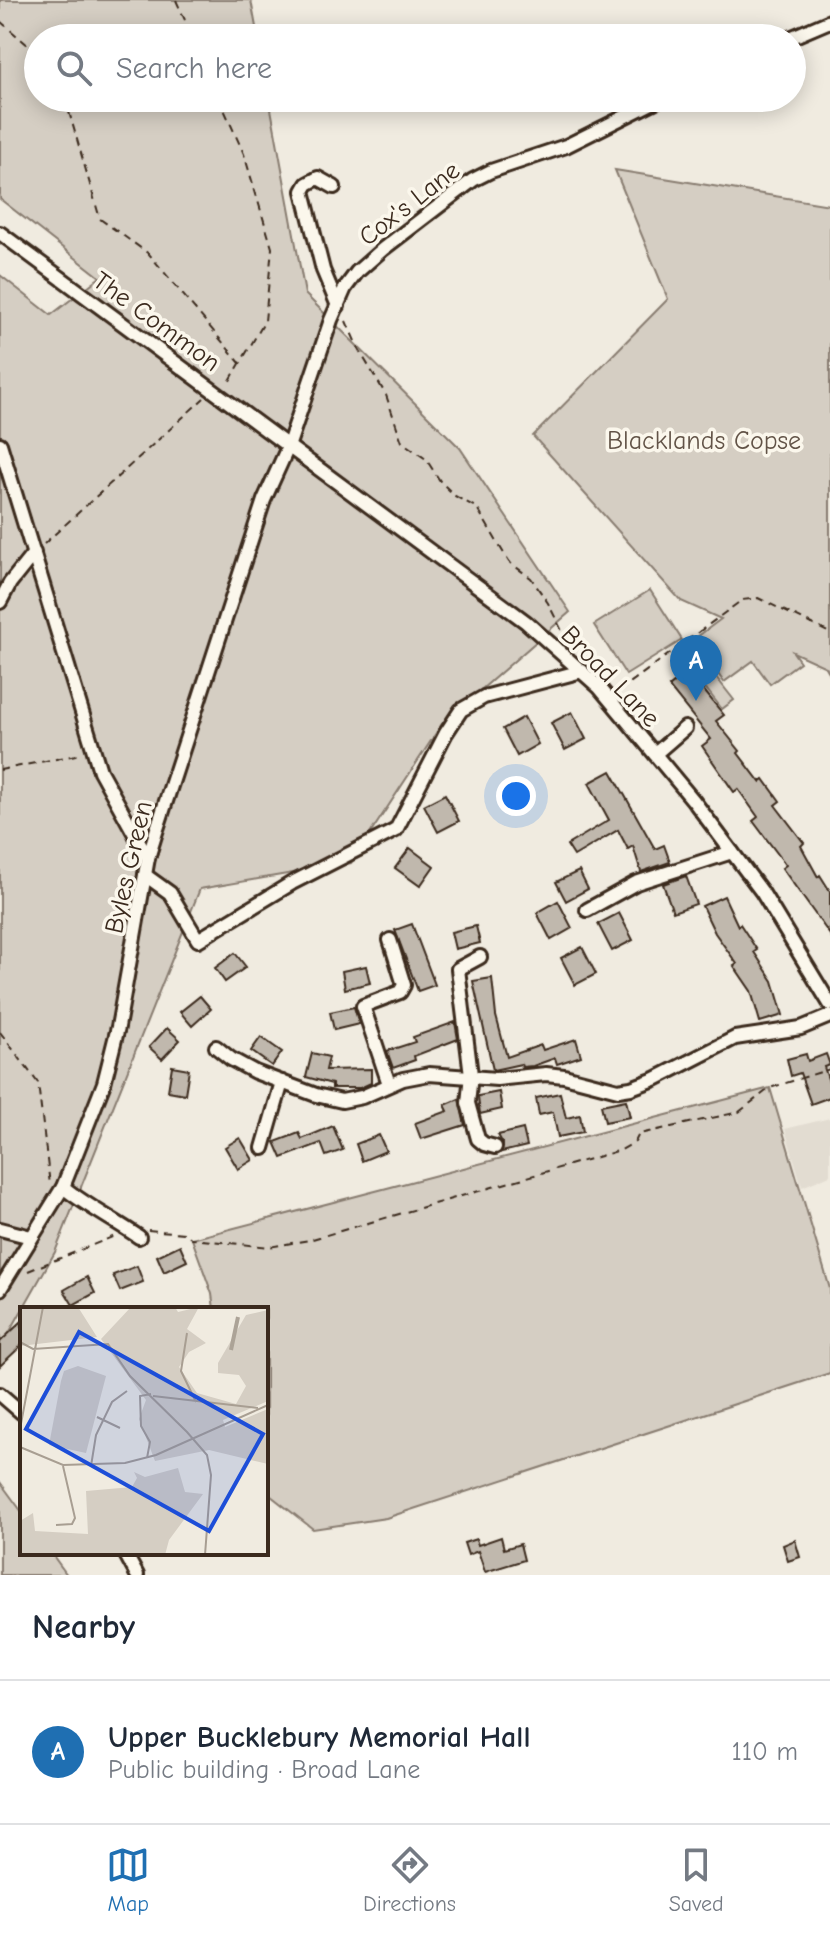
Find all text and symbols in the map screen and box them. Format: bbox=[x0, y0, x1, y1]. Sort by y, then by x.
search box bbox=[24, 24, 806, 112]
icon: search bbox=[52, 46, 96, 90]
text: Search here bbox=[116, 51, 272, 86]
street label: Cox's Lane bbox=[353, 155, 466, 252]
street label: The Common bbox=[87, 266, 226, 378]
park label: Blacklands Copse bbox=[607, 426, 801, 456]
street label: Broad Lane bbox=[555, 620, 666, 734]
pin: A bbox=[670, 635, 722, 701]
your location bbox=[496, 776, 536, 816]
street label: Byles Green bbox=[99, 798, 159, 936]
inset map bbox=[20, 1307, 268, 1555]
text: Nearby bbox=[32, 1607, 135, 1647]
text: Upper Bucklebury Memorial Hall bbox=[108, 1720, 531, 1755]
text: A bbox=[51, 1737, 65, 1767]
text: 110 m bbox=[731, 1737, 798, 1767]
text: Public building · Broad Lane bbox=[108, 1755, 420, 1785]
tab: Map bbox=[106, 1843, 150, 1917]
tab: Directions bbox=[363, 1843, 456, 1917]
tab: Saved bbox=[669, 1843, 724, 1917]

